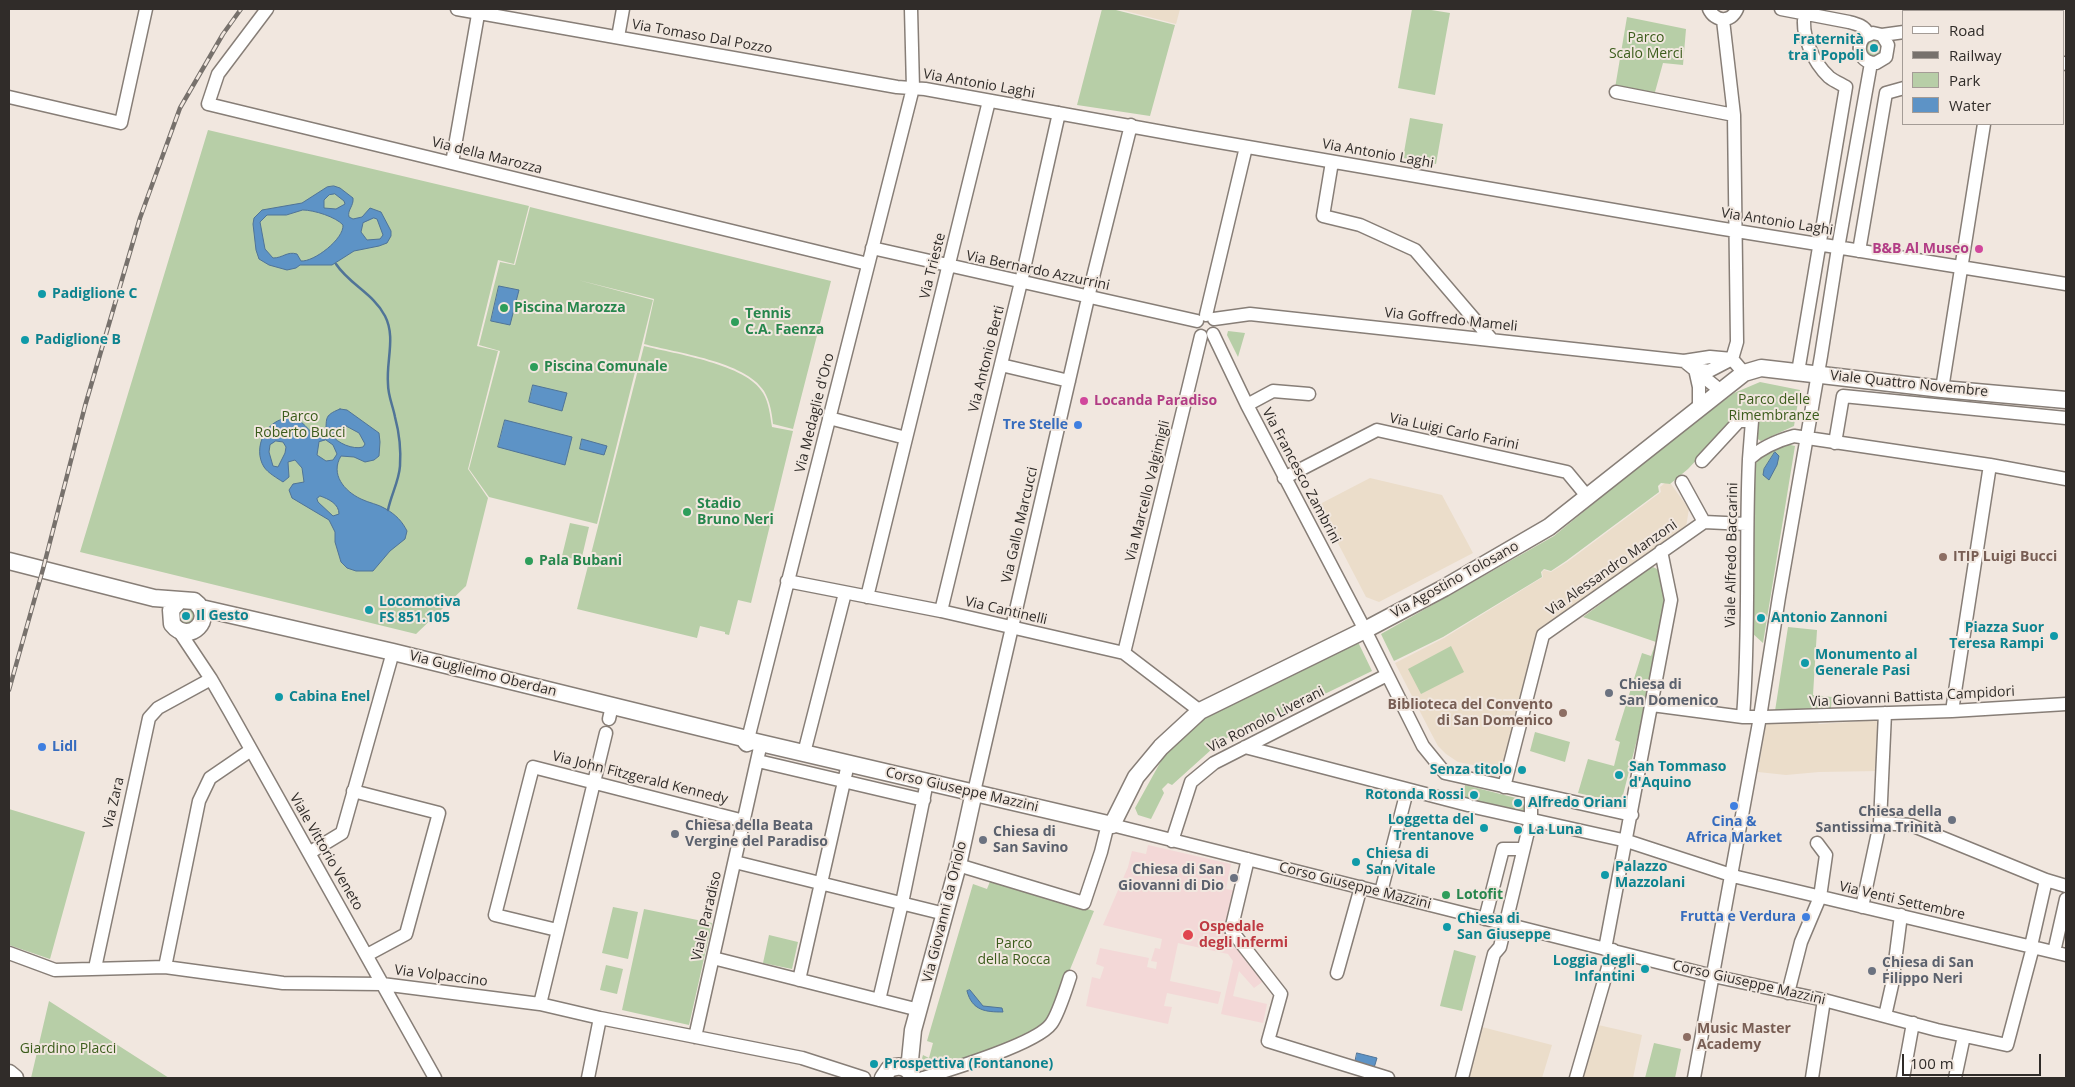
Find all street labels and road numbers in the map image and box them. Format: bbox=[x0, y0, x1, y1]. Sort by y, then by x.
street label: Via Tomaso Dal Pozzo bbox=[630, 16, 774, 58]
street label: Via Antonio Laghi bbox=[922, 66, 1036, 102]
street label: Via della Marozza bbox=[430, 134, 544, 178]
street label: Via Antonio Laghi bbox=[1321, 136, 1435, 172]
street label: Via Antonio Laghi bbox=[1720, 205, 1834, 239]
street label: Via Trieste bbox=[917, 231, 949, 301]
street label: Via Bernardo Azzurrini bbox=[965, 248, 1111, 294]
street label: Via Antonio Berti bbox=[966, 304, 1008, 414]
street label: Via Goffredo Mameli bbox=[1384, 305, 1518, 335]
street label: Via Medaglie d'Oro bbox=[792, 351, 838, 475]
street label: Viale Quattro Novembre bbox=[1829, 367, 1989, 401]
street label: Via Francesco Zambrini bbox=[1258, 405, 1344, 547]
street label: Via Luigi Carlo Farini bbox=[1388, 410, 1520, 454]
street label: Via Marcello Valgimigli bbox=[1122, 419, 1174, 563]
street label: Via Gallo Marcucci bbox=[998, 465, 1042, 585]
street label: Viale Alfredo Baccarini bbox=[1722, 482, 1742, 628]
street label: Via Alessandro Manzoni bbox=[1543, 516, 1681, 620]
street label: Via Agostino Tolosano bbox=[1388, 538, 1522, 622]
street label: Via Cantinelli bbox=[963, 593, 1049, 629]
street label: Via Guglielmo Oberdan bbox=[408, 648, 558, 700]
street label: Via Romolo Liverani bbox=[1205, 683, 1327, 757]
street label: Via Giovanni Battista Campidori bbox=[1809, 683, 2015, 711]
street label: Via John Fitzgerald Kennedy bbox=[550, 748, 730, 808]
street label: Corso Giuseppe Mazzini bbox=[884, 764, 1040, 816]
street label: Via Zara bbox=[100, 775, 128, 831]
street label: Viale Vittorio Veneto bbox=[286, 790, 366, 914]
street label: Via Giovanni da Oriolo bbox=[919, 840, 971, 984]
street label: Corso Giuseppe Mazzini bbox=[1277, 859, 1433, 913]
street label: Viale Paradiso bbox=[689, 869, 725, 963]
street label: Via Venti Settembre bbox=[1837, 878, 1967, 924]
street label: Corso Giuseppe Mazzini bbox=[1671, 957, 1827, 1009]
street label: Via Volpaccino bbox=[393, 962, 489, 990]

